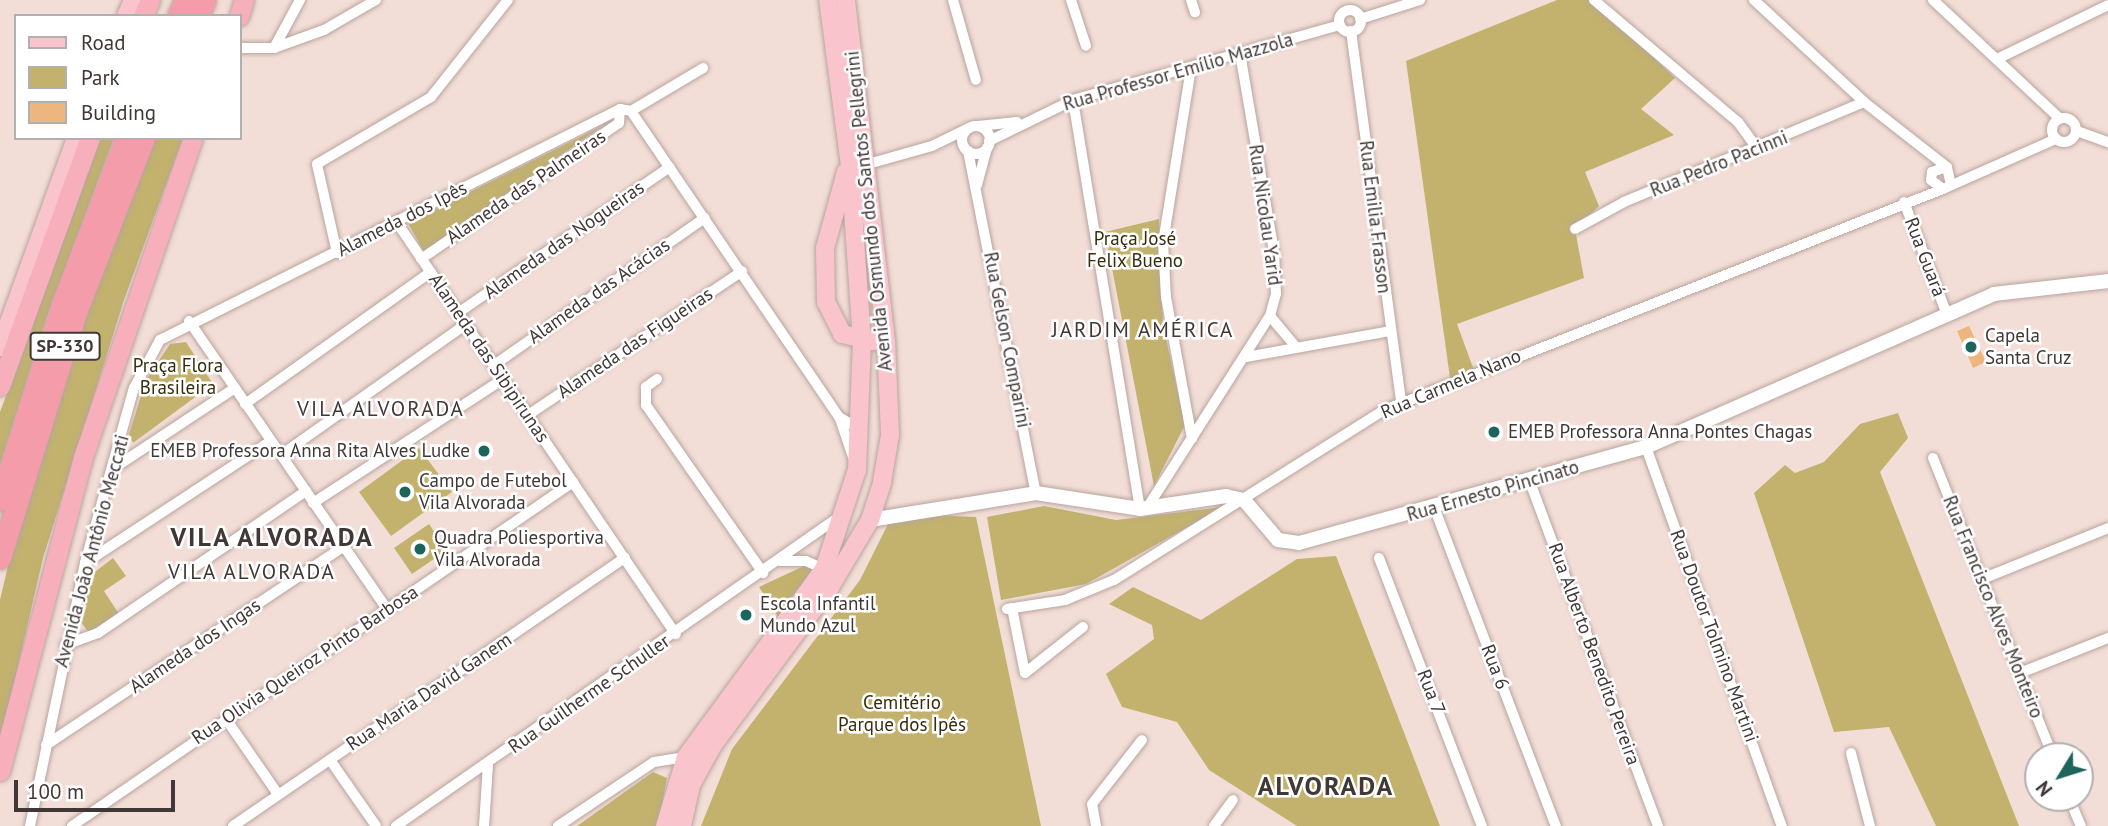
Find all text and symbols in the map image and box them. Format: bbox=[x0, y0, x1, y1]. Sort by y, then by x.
legend bbox=[14, 14, 242, 140]
street label: Rua Professor Emílio Mazzola bbox=[1060, 28, 1296, 116]
text: Road bbox=[81, 29, 125, 56]
street label: Avenida Osmundo dos Santos Pellegrini bbox=[841, 50, 897, 372]
text: Park bbox=[81, 64, 120, 91]
text: Building bbox=[81, 99, 156, 126]
street label: Alameda das Palmeiras bbox=[442, 125, 610, 249]
street label: Rua Pedro Pacinni bbox=[1647, 126, 1791, 202]
street label: Rua Emilia Frasson bbox=[1354, 139, 1396, 295]
street label: Rua Nicolau Yarid bbox=[1244, 143, 1286, 287]
street label: Alameda dos Ipês bbox=[333, 176, 471, 262]
street label: Alameda das Nogueiras bbox=[479, 176, 649, 304]
street label: Rua Guará bbox=[1899, 214, 1951, 300]
park label: Praça José Felix Bueno bbox=[1087, 228, 1183, 272]
street label: Alameda das Acácias bbox=[523, 233, 675, 349]
street label: Rua Gelson Comparini bbox=[979, 250, 1035, 430]
street label: Alameda das Sibipirunas bbox=[424, 269, 554, 447]
street label: Alameda das Figueiras bbox=[553, 282, 717, 404]
district label: JARDIM AMÉRICA bbox=[1053, 317, 1233, 343]
place label: Capela Santa Cruz bbox=[1985, 325, 2072, 369]
road number: SP-330 bbox=[28, 332, 102, 360]
marker: Capela Santa Cruz bbox=[1963, 339, 1979, 355]
street label: Rua Carmela Nano bbox=[1377, 344, 1525, 424]
park label: Praça Flora Brasileira bbox=[133, 355, 223, 399]
district label: VILA ALVORADA bbox=[298, 396, 464, 422]
place label: EMEB Professora Anna Pontes Chagas bbox=[1508, 421, 1813, 443]
marker: EMEB Professora Anna Pontes Chagas bbox=[1486, 424, 1502, 440]
street label: Avenida João Antônio Meccati bbox=[50, 432, 134, 670]
place label: EMEB Professora Anna Rita Alves Ludke bbox=[149, 440, 470, 462]
marker: EMEB Professora Anna Rita Alves Ludke bbox=[476, 443, 492, 459]
street label: Rua Ernesto Pincinato bbox=[1404, 456, 1582, 526]
place label: Campo de Futebol Vila Alvorada bbox=[419, 470, 567, 514]
marker: Campo de Futebol Vila Alvorada bbox=[397, 484, 413, 500]
street label: Rua Francisco Alves Monteiro bbox=[1938, 492, 2048, 722]
district label: VILA ALVORADA bbox=[171, 521, 373, 553]
street label: Rua Doutor Tolmino Martini bbox=[1665, 526, 1763, 746]
place label: Quadra Poliesportiva Vila Alvorada bbox=[434, 527, 604, 571]
street label: Rua Alberto Benedito Pereira bbox=[1543, 540, 1645, 768]
marker: Quadra Poliesportiva Vila Alvorada bbox=[412, 541, 428, 557]
district label: VILA ALVORADA bbox=[169, 559, 335, 585]
street label: Rua Olivia Queiroz Pinto Barbosa bbox=[187, 580, 423, 750]
place label: Escola Infantil Mundo Azul bbox=[760, 593, 875, 637]
street label: Alameda dos Ingas bbox=[125, 594, 265, 698]
marker: Escola Infantil Mundo Azul bbox=[738, 607, 754, 623]
street label: Rua Maria David Ganem bbox=[342, 628, 516, 756]
street label: Rua Guilherme Schuller bbox=[504, 630, 674, 758]
street label: Rua 6 bbox=[1476, 641, 1514, 693]
street label: Rua 7 bbox=[1412, 666, 1450, 718]
park label: Cemitério Parque dos Ipês bbox=[838, 692, 966, 736]
north arrow bbox=[2024, 742, 2094, 812]
scale bar bbox=[18, 766, 178, 810]
district label: ALVORADA bbox=[1259, 770, 1393, 802]
text: N bbox=[2031, 776, 2057, 801]
text: 100 m bbox=[27, 778, 84, 805]

